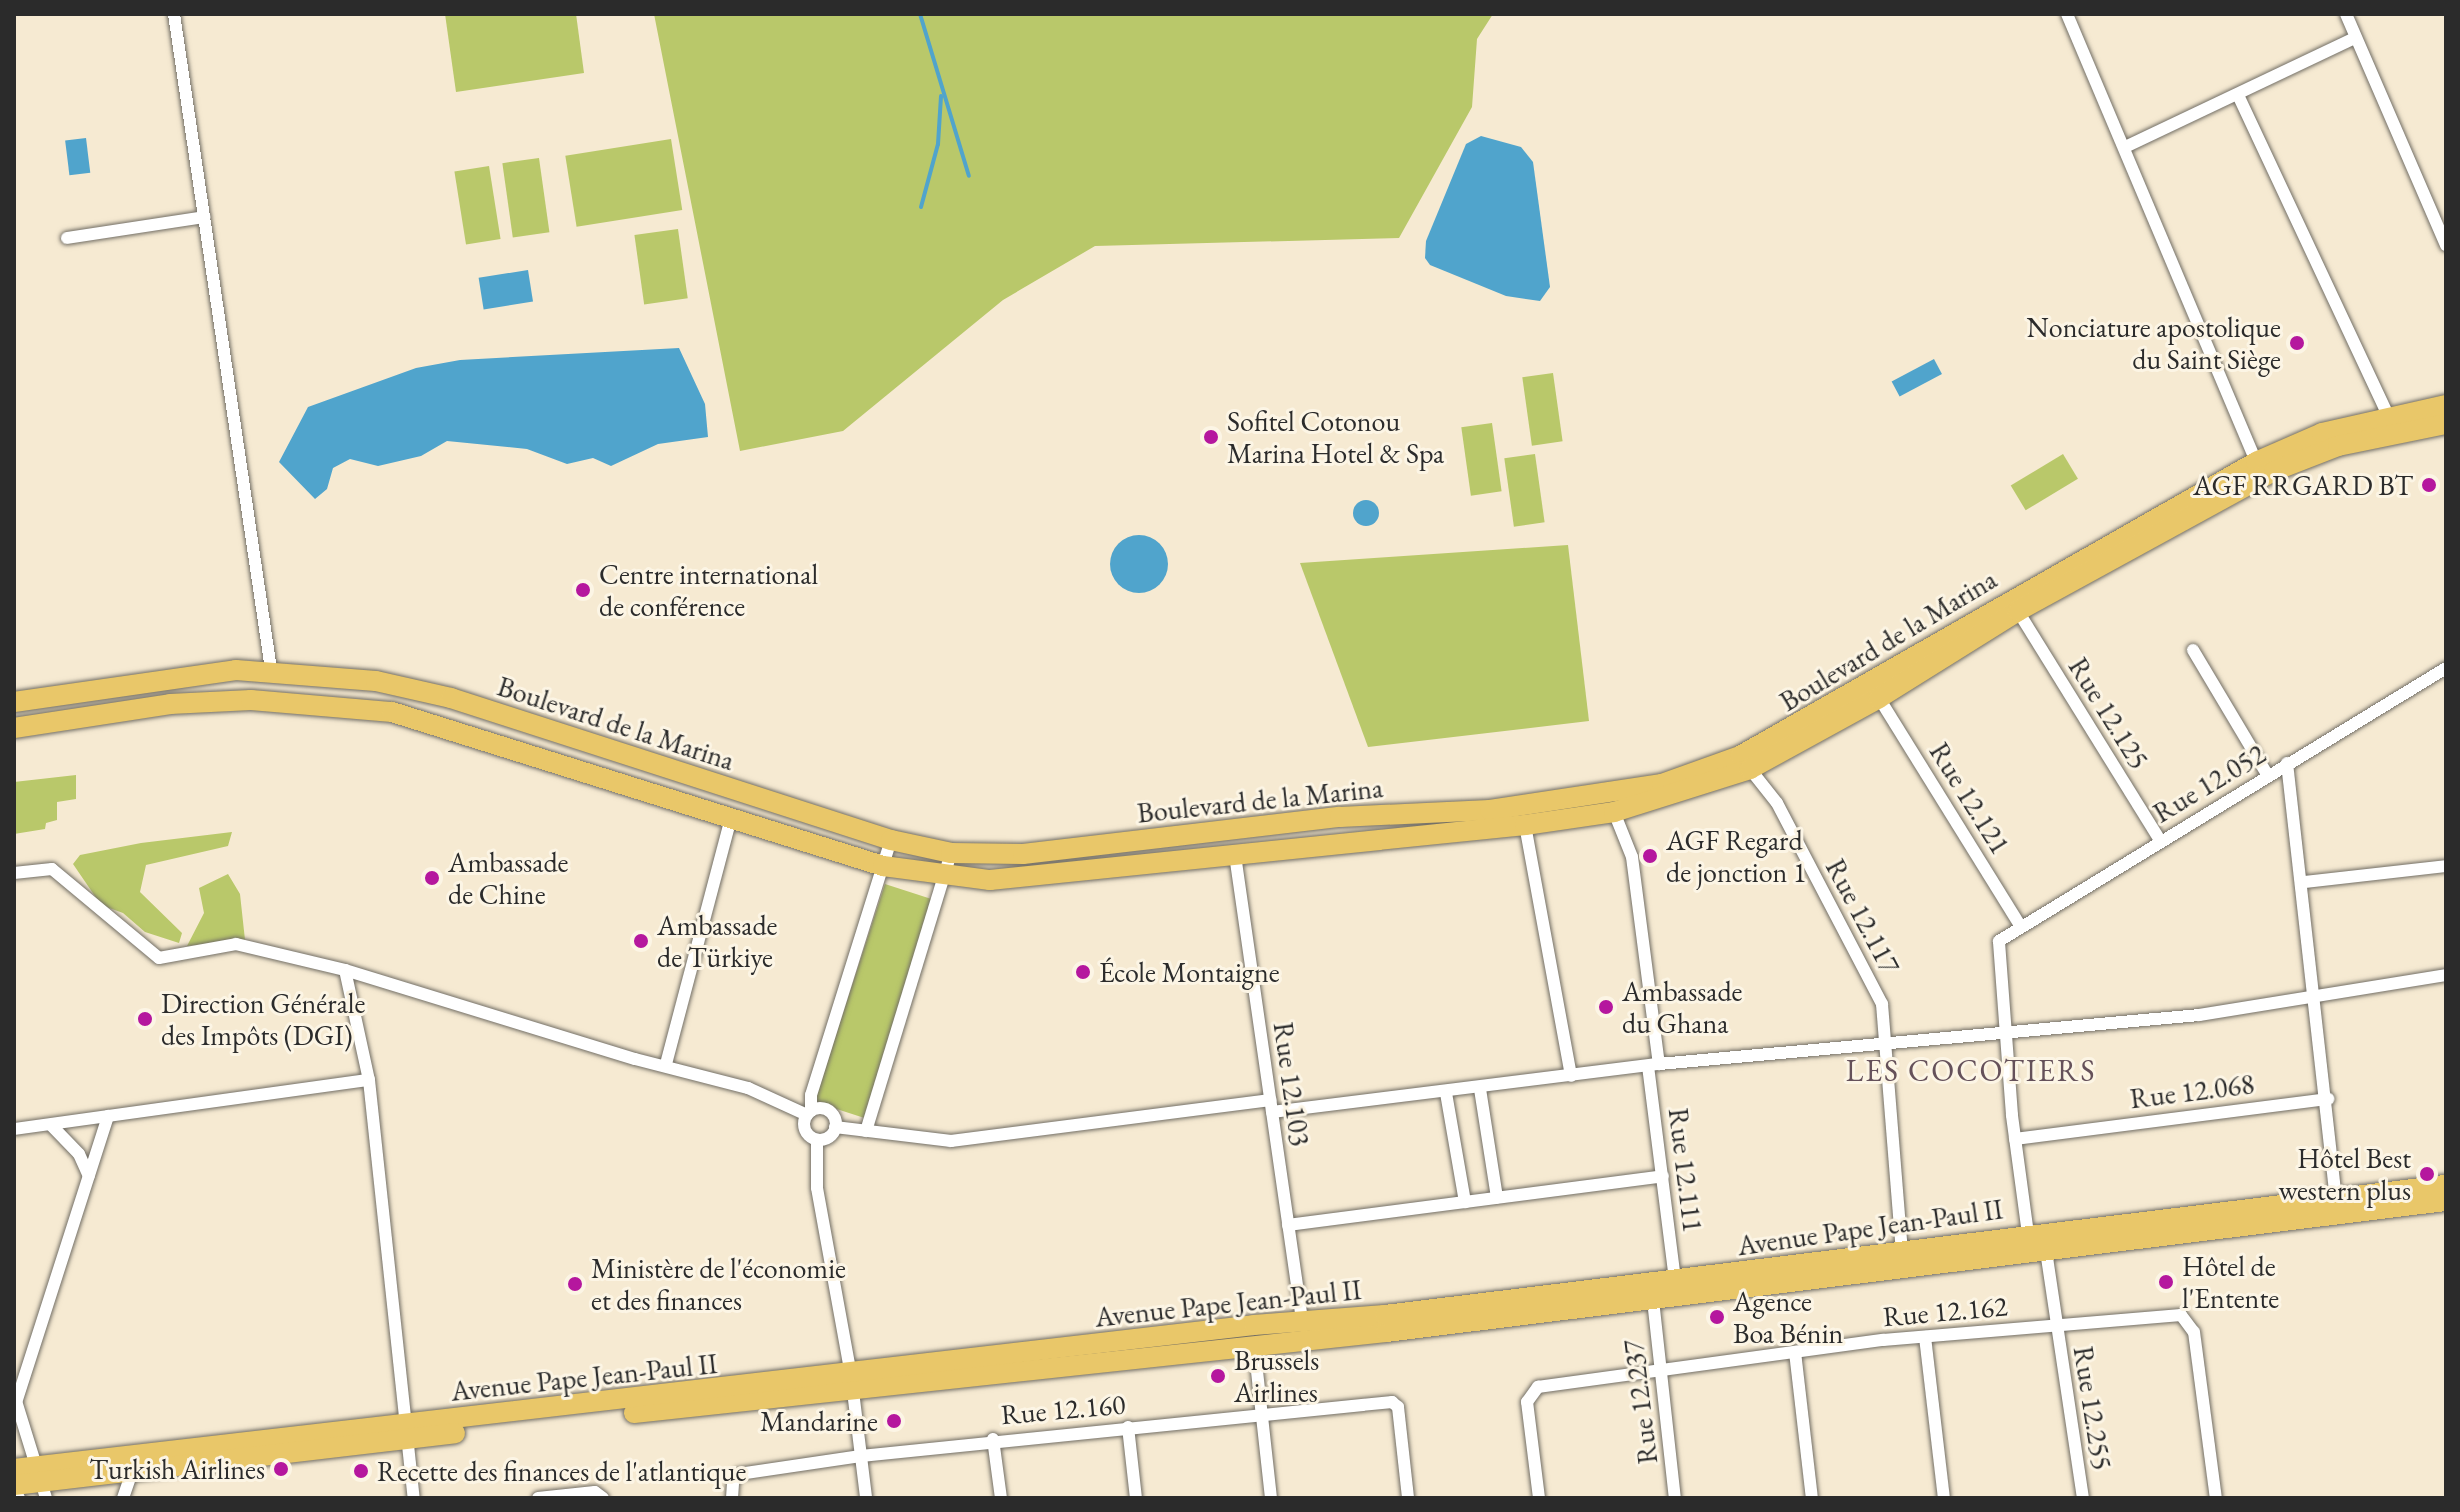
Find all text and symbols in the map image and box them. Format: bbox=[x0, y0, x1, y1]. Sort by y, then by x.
place label: Nonciature apostolique du Saint Siège bbox=[2027, 310, 2281, 376]
marker: Nonciature apostolique du Saint Siège bbox=[2288, 334, 2306, 352]
place label: Sofitel Cotonou Marina Hotel & Spa bbox=[1227, 404, 1444, 470]
marker: Sofitel Cotonou Marina Hotel & Spa bbox=[1202, 428, 1220, 446]
place label: AGF RRGARD BT bbox=[2193, 468, 2413, 502]
marker: AGF RRGARD BT bbox=[2420, 476, 2438, 494]
place label: Centre international de conférence bbox=[599, 557, 818, 623]
street label: Boulevard de la Marina bbox=[1773, 562, 2003, 718]
marker: Centre international de conférence bbox=[574, 581, 592, 599]
street label: Rue 12.125 bbox=[2062, 651, 2156, 775]
street label: Boulevard de la Marina bbox=[493, 669, 739, 777]
street label: Rue 12.121 bbox=[1923, 736, 2017, 860]
street label: Rue 12.052 bbox=[2147, 736, 2271, 830]
street label: Boulevard de la Marina bbox=[1135, 770, 1385, 830]
place label: AGF Regard de jonction 1 bbox=[1666, 823, 1806, 889]
place label: Ambassade de Chine bbox=[448, 845, 569, 911]
marker: AGF Regard de jonction 1 bbox=[1641, 847, 1659, 865]
street label: Rue 12.117 bbox=[1819, 853, 1907, 979]
marker: Ambassade de Chine bbox=[423, 869, 441, 887]
place label: Ambassade de Türkiye bbox=[657, 908, 778, 974]
marker: Ambassade de Türkiye bbox=[632, 932, 650, 950]
place label: École Montaigne bbox=[1099, 955, 1280, 989]
marker: École Montaigne bbox=[1074, 963, 1092, 981]
place label: Ambassade du Ghana bbox=[1622, 974, 1743, 1040]
place label: Direction Générale des Impôts (DGI) bbox=[161, 986, 365, 1052]
marker: Ambassade du Ghana bbox=[1597, 998, 1615, 1016]
marker: Direction Générale des Impôts (DGI) bbox=[136, 1010, 154, 1028]
street label: Rue 12.103 bbox=[1267, 1020, 1317, 1148]
district label: LES COCOTIERS bbox=[1846, 1053, 2096, 1089]
street label: Rue 12.068 bbox=[2128, 1067, 2256, 1115]
street label: Rue 12.111 bbox=[1662, 1106, 1710, 1234]
place label: Hôtel Best western plus bbox=[2278, 1141, 2411, 1207]
marker: Hôtel Best western plus bbox=[2418, 1165, 2436, 1183]
street label: Avenue Pape Jean-Paul II bbox=[1735, 1192, 2005, 1262]
place label: Hôtel de l'Entente bbox=[2182, 1249, 2279, 1315]
place label: Ministère de l'économie et des finances bbox=[591, 1251, 846, 1317]
street label: Avenue Pape Jean-Paul II bbox=[1093, 1272, 1363, 1334]
marker: Hôtel de l'Entente bbox=[2157, 1273, 2175, 1291]
marker: Ministère de l'économie et des finances bbox=[566, 1275, 584, 1293]
place label: Agence Boa Bénin bbox=[1733, 1284, 1843, 1350]
street label: Rue 12.162 bbox=[1881, 1289, 2009, 1333]
marker: Agence Boa Bénin bbox=[1708, 1308, 1726, 1326]
street label: Rue 12.237 bbox=[1616, 1338, 1664, 1466]
place label: Brussels Airlines bbox=[1234, 1343, 1319, 1409]
street label: Rue 12.255 bbox=[2067, 1344, 2119, 1472]
street label: Avenue Pape Jean-Paul II bbox=[449, 1346, 719, 1408]
marker: Brussels Airlines bbox=[1209, 1367, 1227, 1385]
street label: Rue 12.160 bbox=[999, 1387, 1127, 1431]
place label: Mandarine bbox=[760, 1404, 878, 1438]
marker: Mandarine bbox=[885, 1412, 903, 1430]
place label: Turkish Airlines bbox=[89, 1452, 265, 1486]
place label: Recette des finances de l'atlantique bbox=[377, 1454, 746, 1488]
marker: Turkish Airlines bbox=[272, 1460, 290, 1478]
marker: Recette des finances de l'atlantique bbox=[352, 1462, 370, 1480]

